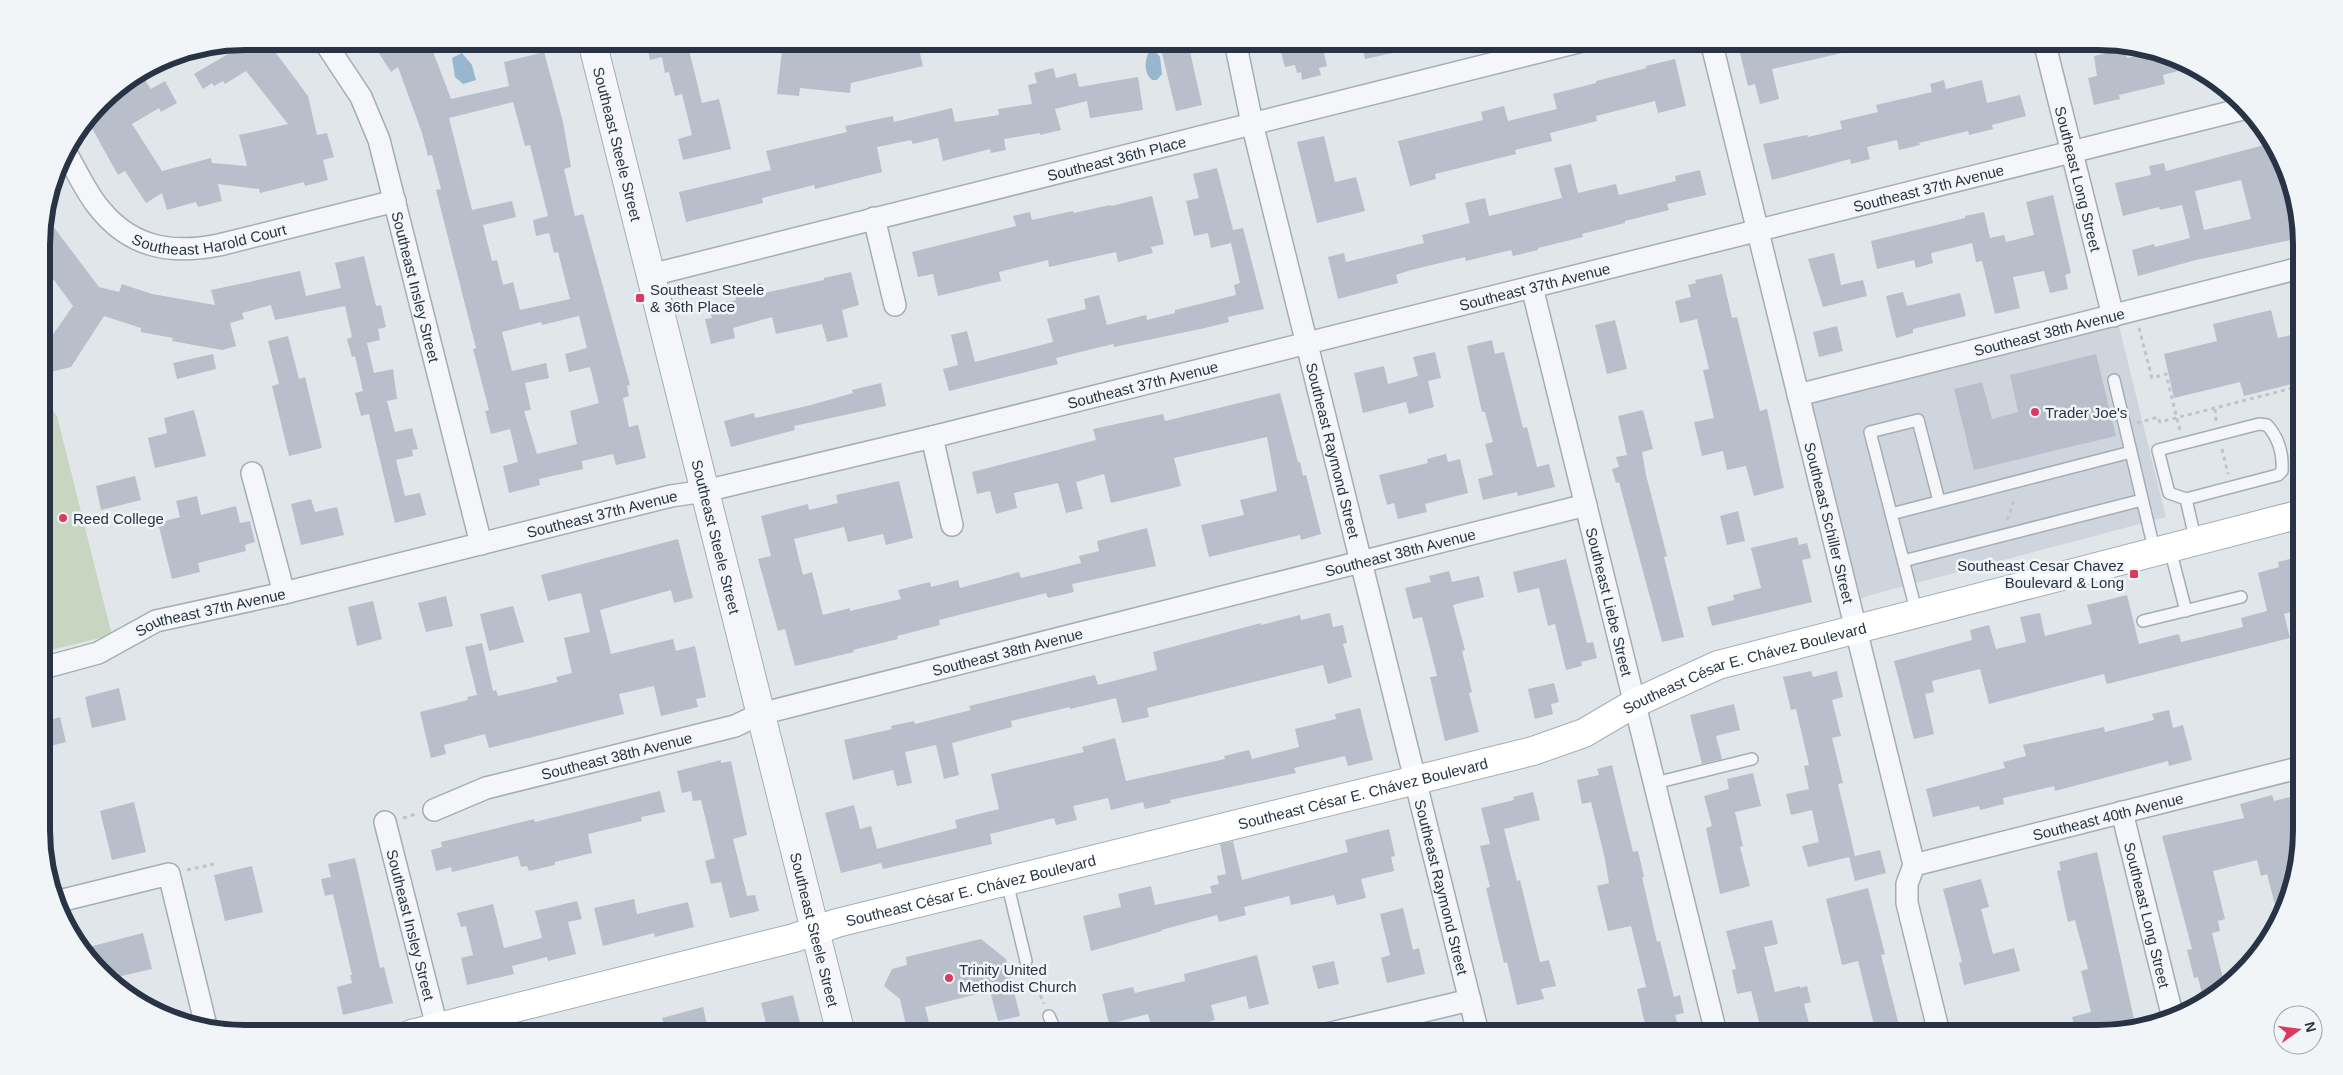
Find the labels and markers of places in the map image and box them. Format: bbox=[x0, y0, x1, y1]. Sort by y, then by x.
place label: Southeast Steele & 36th Place bbox=[650, 281, 764, 315]
marker: Southeast Steele & 36th Place bbox=[634, 292, 646, 304]
place label: Trader Joe's bbox=[2045, 404, 2127, 421]
marker: Trader Joe's bbox=[2029, 406, 2041, 418]
place label: Reed College bbox=[73, 510, 164, 527]
marker: Reed College bbox=[57, 512, 69, 524]
place label: Southeast Cesar Chavez Boulevard & Long bbox=[1957, 557, 2124, 591]
marker: Southeast Cesar Chavez Boulevard & Long bbox=[2128, 568, 2140, 580]
place label: Trinity United Methodist Church bbox=[959, 961, 1077, 995]
marker: Trinity United Methodist Church bbox=[943, 972, 955, 984]

